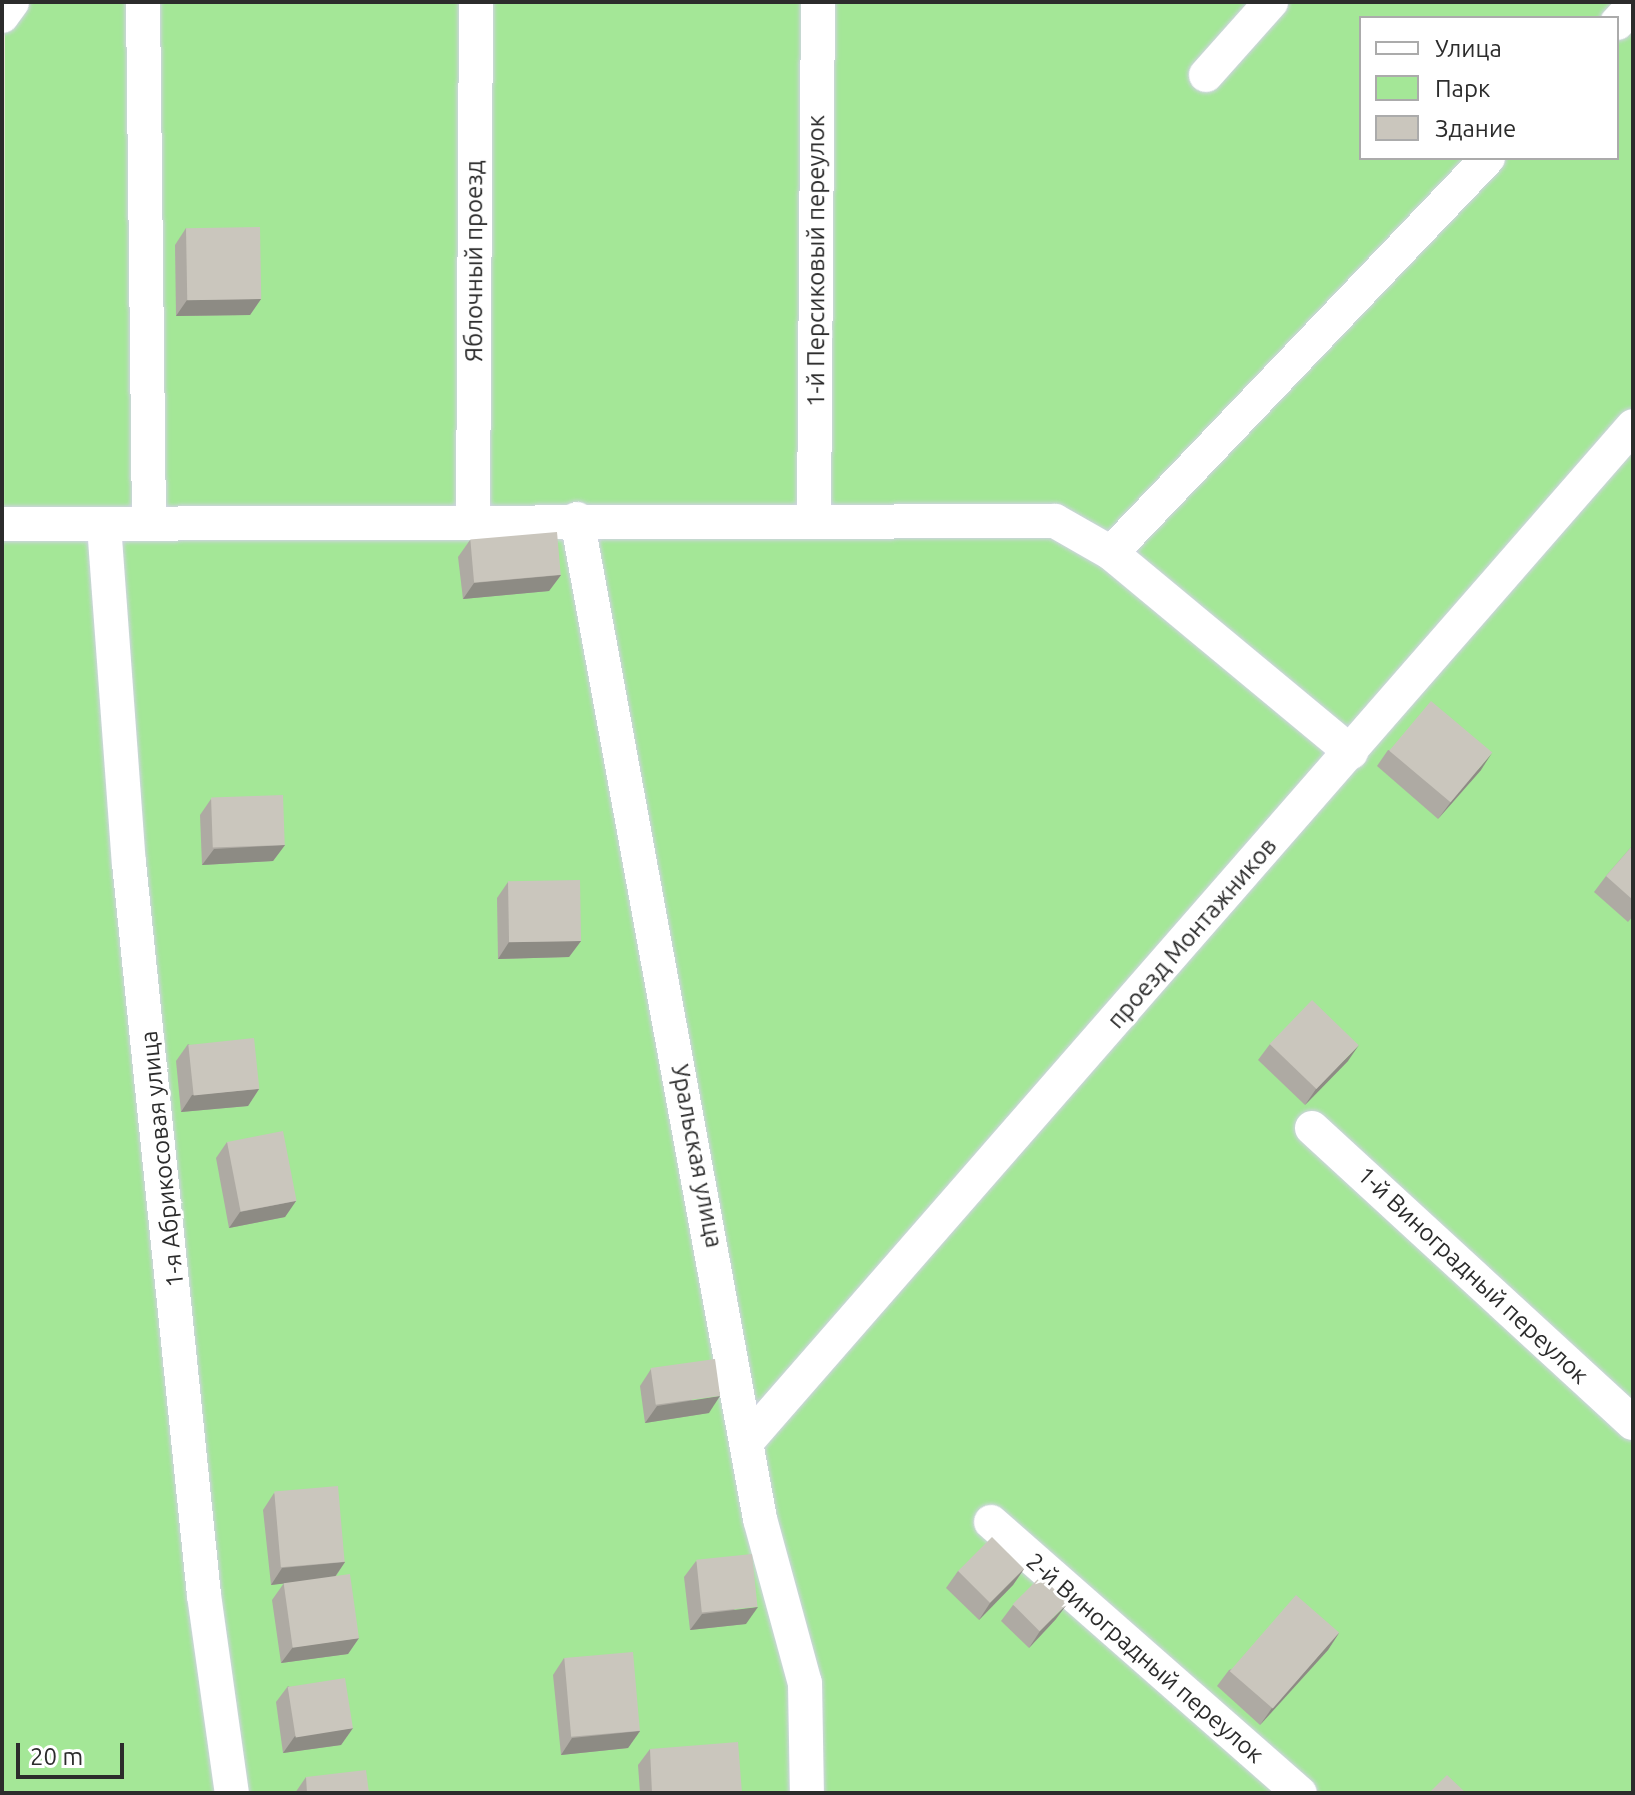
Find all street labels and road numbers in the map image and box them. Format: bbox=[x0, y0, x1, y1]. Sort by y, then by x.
street label: 1-й Персиковый переулок bbox=[802, 115, 830, 407]
street label: Яблочный проезд bbox=[460, 160, 488, 362]
street label: проезд Монтажников bbox=[1101, 832, 1283, 1034]
street label: 1-я Абрикосовая улица bbox=[134, 1029, 190, 1289]
street label: Уральская улица bbox=[665, 1062, 729, 1250]
street label: 1-й Виноградный переулок bbox=[1352, 1160, 1594, 1390]
street label: 2-й Виноградный переулок bbox=[1020, 1547, 1270, 1769]

